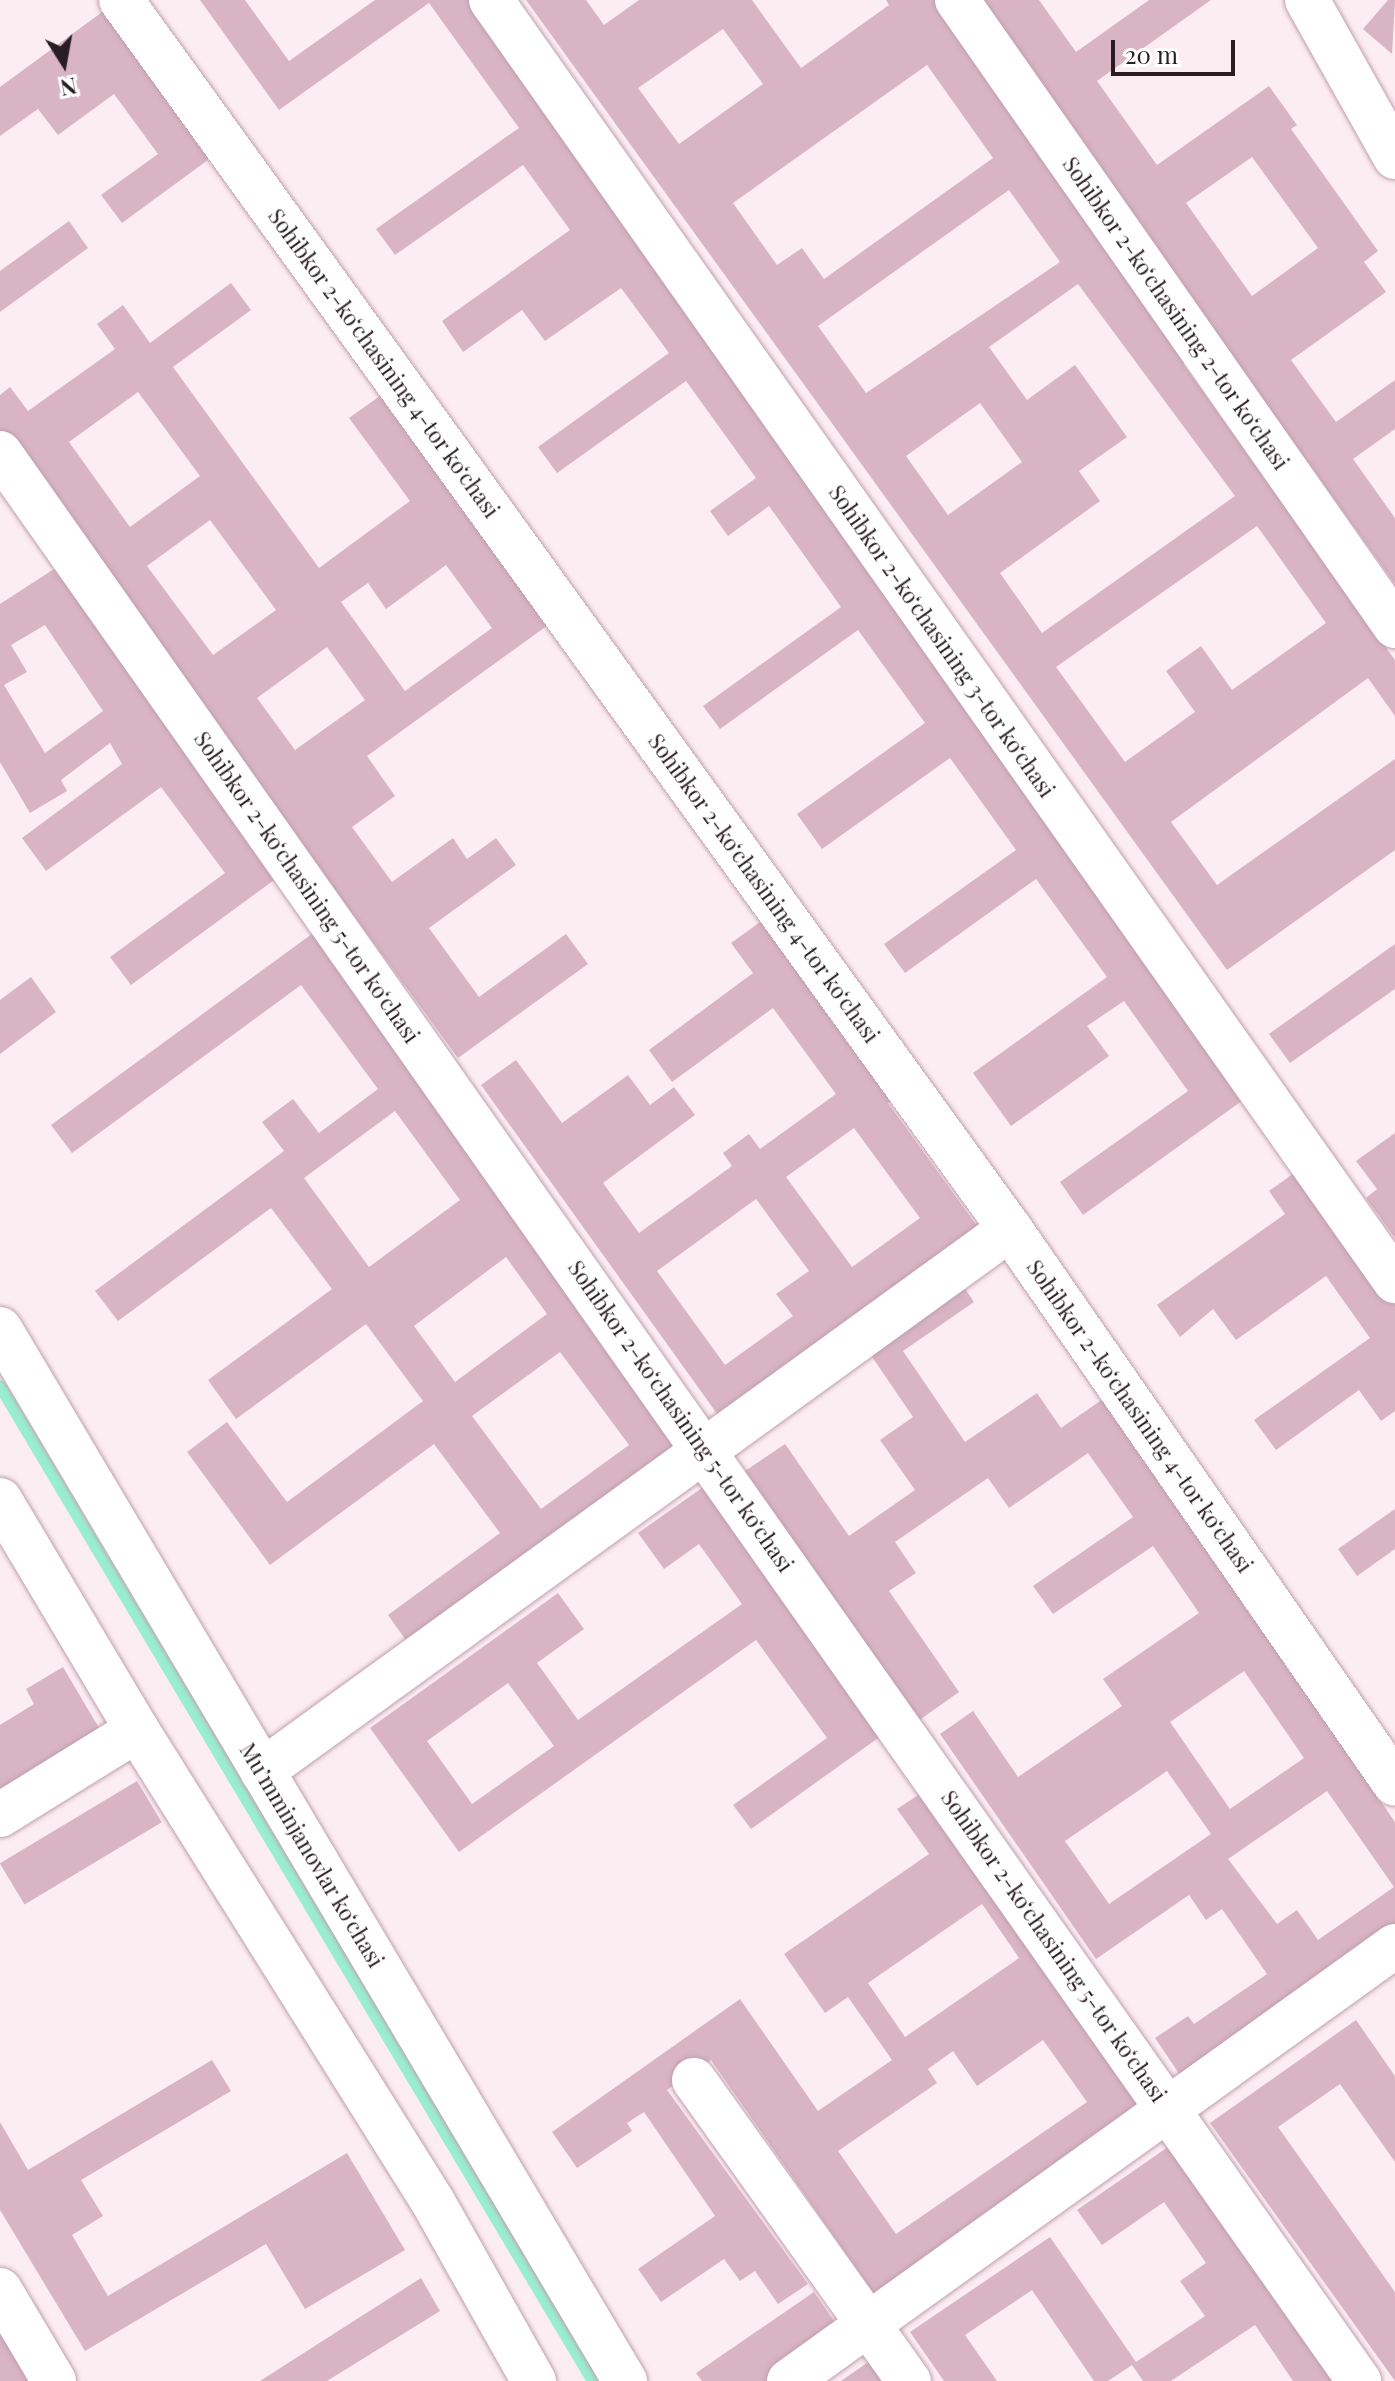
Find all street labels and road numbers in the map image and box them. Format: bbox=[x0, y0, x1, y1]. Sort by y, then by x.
street label: Sohibkor 2-ko‘chasining 2-tor ko‘chasi bbox=[1057, 151, 1295, 475]
street label: Sohibkor 2-ko‘chasining 4-tor ko‘chasi bbox=[262, 203, 506, 523]
street label: Sohibkor 2-ko‘chasining 3-tor ko‘chasi bbox=[823, 479, 1061, 803]
street label: Sohibkor 2-ko‘chasining 5-tor ko‘chasi bbox=[188, 726, 426, 1048]
street label: Sohibkor 2-ko‘chasining 4-tor ko‘chasi bbox=[642, 728, 886, 1048]
street label: Sohibkor 2-ko‘chasining 4-tor ko‘chasi bbox=[1021, 1254, 1259, 1578]
street label: Sohibkor 2-ko‘chasining 5-tor ko‘chasi bbox=[562, 1255, 800, 1577]
street label: Mu’mminjanovlar ko‘chasi bbox=[234, 1738, 390, 1972]
street label: Sohibkor 2-ko‘chasining 5-tor ko‘chasi bbox=[935, 1785, 1173, 2107]

